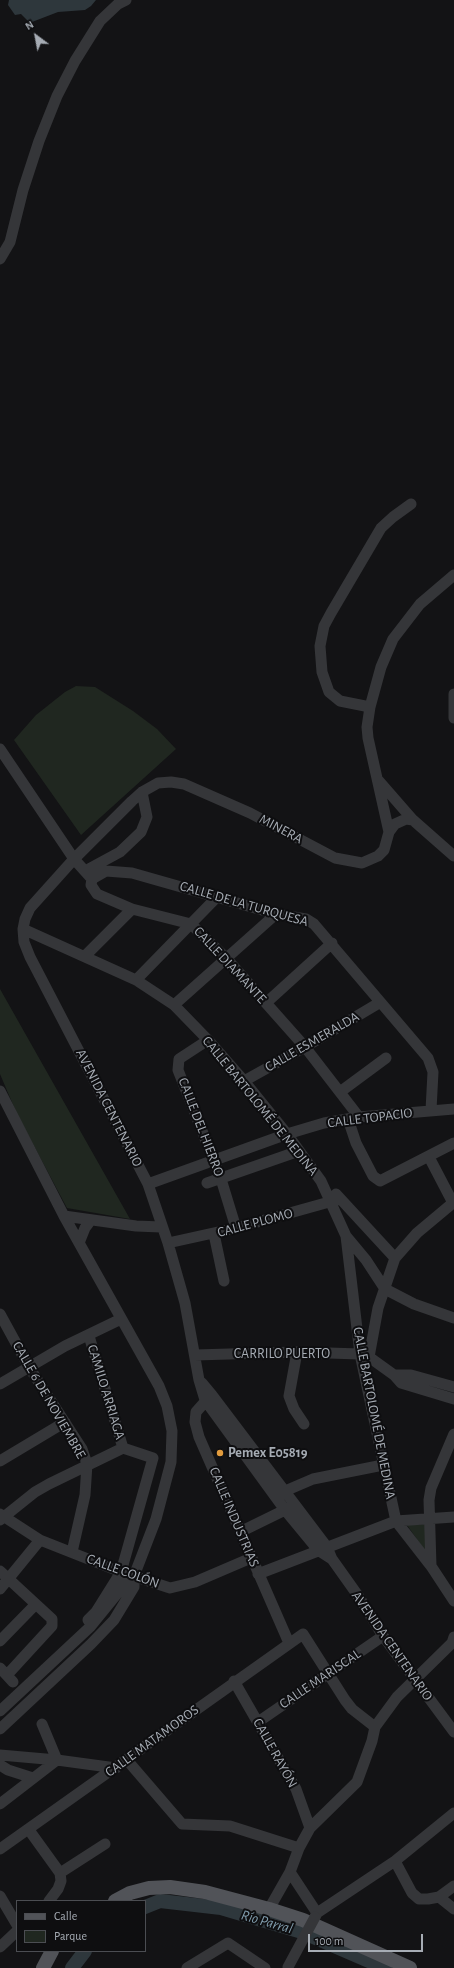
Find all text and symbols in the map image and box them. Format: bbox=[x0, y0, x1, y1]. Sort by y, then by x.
north arrow bbox=[16, 16, 56, 56]
text: N bbox=[23, 19, 36, 32]
street label: MINERA bbox=[256, 811, 306, 847]
street label: CALLE DE LA TURQUESA bbox=[178, 878, 310, 930]
street label: CALLE DIAMANTE bbox=[190, 923, 270, 1007]
street label: CALLE ESMERALDA bbox=[262, 1008, 362, 1076]
street label: CALLE BARTOLOMÉ DE MEDINA bbox=[198, 1033, 322, 1179]
street label: AVENIDA CENTENARIO bbox=[72, 1046, 146, 1170]
street label: CALLE DEL HIERRO bbox=[174, 1075, 228, 1179]
street label: CALLE TOPACIO bbox=[327, 1104, 413, 1132]
street label: CALLE PLOMO bbox=[215, 1205, 295, 1241]
street label: CALLE BARTOLOMÉ DE MEDINA bbox=[349, 1326, 399, 1500]
street label: CALLE 6 DE NOVIEMBRE bbox=[9, 1338, 89, 1462]
street label: CAMILO ARRIAGA bbox=[84, 1342, 128, 1442]
street label: CARRILO PUERTO bbox=[234, 1346, 330, 1362]
place label: Pemex E05819 bbox=[228, 1445, 308, 1461]
marker: Pemex E05819 bbox=[215, 1448, 225, 1458]
street label: CALLE INDUSTRIAS bbox=[205, 1465, 263, 1569]
street label: CALLE COLÓN bbox=[84, 1550, 162, 1592]
street label: AVENIDA CENTENARIO bbox=[348, 1588, 436, 1704]
street label: CALLE MARISCAL bbox=[276, 1646, 364, 1712]
street label: CALLE MATAMOROS bbox=[102, 1701, 202, 1781]
street label: CALLE RAYÓN bbox=[249, 1715, 301, 1791]
legend bbox=[16, 1900, 146, 1952]
water label: Río Parral bbox=[239, 1906, 295, 1938]
text: Calle bbox=[54, 1910, 77, 1922]
scale bar bbox=[310, 1926, 425, 1952]
text: Parque bbox=[54, 1930, 87, 1942]
text: 100 m bbox=[315, 1935, 343, 1947]

